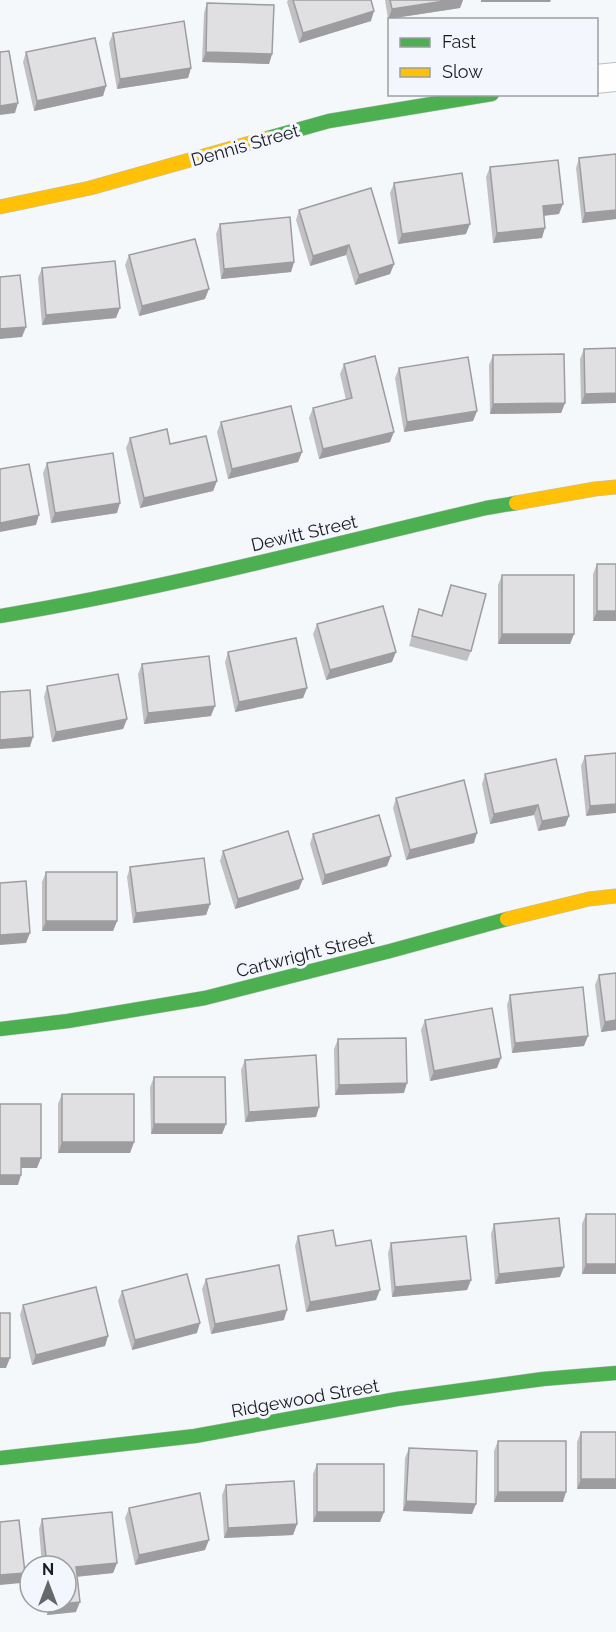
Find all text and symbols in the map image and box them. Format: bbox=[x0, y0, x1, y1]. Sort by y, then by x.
legend bbox=[388, 18, 598, 96]
text: Fast bbox=[442, 31, 476, 52]
text: Slow bbox=[442, 61, 483, 82]
street label: Dennis Street bbox=[188, 120, 302, 170]
street label: Dewitt Street bbox=[249, 511, 359, 555]
street label: Cartwright Street bbox=[234, 927, 376, 981]
street label: Ridgewood Street bbox=[229, 1375, 381, 1421]
north arrow bbox=[18, 1554, 78, 1614]
text: N bbox=[42, 1560, 54, 1579]

